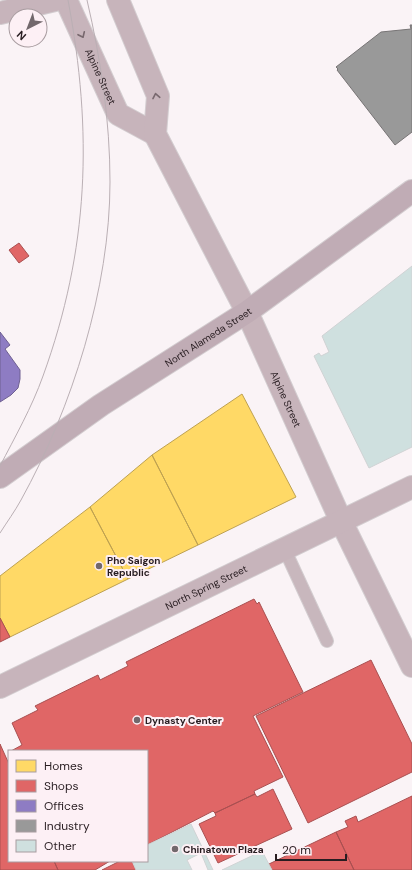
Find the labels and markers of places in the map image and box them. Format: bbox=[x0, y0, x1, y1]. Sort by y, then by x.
place label: Pho Saigon Republic bbox=[107, 554, 160, 579]
marker: Pho Saigon Republic bbox=[94, 561, 104, 571]
place label: Dynasty Center bbox=[145, 714, 222, 727]
marker: Dynasty Center bbox=[132, 715, 142, 725]
place label: Chinatown Plaza bbox=[183, 843, 264, 856]
marker: Chinatown Plaza bbox=[170, 844, 180, 854]

